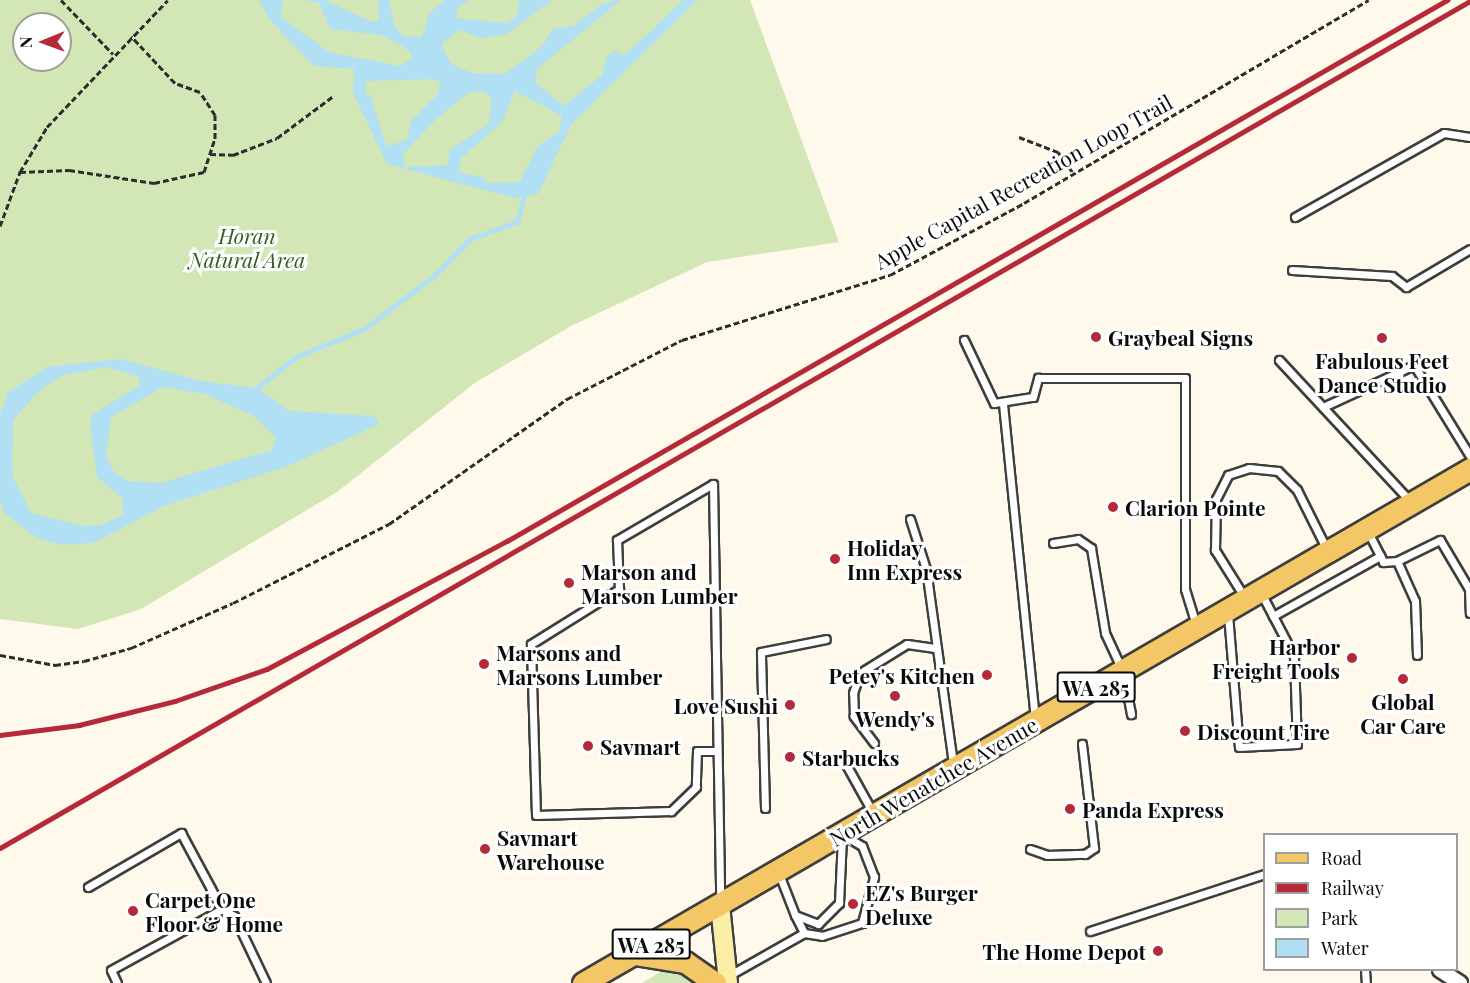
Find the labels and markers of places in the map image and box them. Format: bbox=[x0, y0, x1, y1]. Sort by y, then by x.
place label: Graybeal Signs bbox=[1108, 324, 1253, 350]
marker: Graybeal Signs bbox=[1089, 330, 1103, 344]
marker: Fabulous Feet Dance Studio bbox=[1375, 331, 1389, 345]
place label: Fabulous Feet Dance Studio bbox=[1315, 347, 1449, 397]
place label: Clarion Pointe bbox=[1125, 494, 1266, 520]
marker: Clarion Pointe bbox=[1106, 500, 1120, 514]
place label: Holiday Inn Express bbox=[847, 534, 962, 584]
marker: Holiday Inn Express bbox=[828, 552, 842, 566]
place label: Marson and Marson Lumber bbox=[581, 558, 738, 608]
marker: Marson and Marson Lumber bbox=[562, 576, 576, 590]
place label: Harbor Freight Tools bbox=[1211, 633, 1340, 683]
place label: Marsons and Marsons Lumber bbox=[496, 639, 662, 689]
marker: Harbor Freight Tools bbox=[1345, 651, 1359, 665]
marker: Marsons and Marsons Lumber bbox=[477, 657, 491, 671]
place label: Petey's Kitchen bbox=[829, 662, 975, 688]
marker: Petey's Kitchen bbox=[980, 668, 994, 682]
marker: Global Car Care bbox=[1396, 672, 1410, 686]
place label: Global Car Care bbox=[1360, 688, 1446, 738]
marker: Wendy's bbox=[888, 689, 902, 703]
place label: Love Sushi bbox=[674, 692, 778, 718]
marker: Love Sushi bbox=[783, 698, 797, 712]
place label: Wendy's bbox=[855, 705, 935, 731]
place label: Discount Tire bbox=[1197, 718, 1331, 744]
marker: Discount Tire bbox=[1178, 724, 1192, 738]
place label: Savmart bbox=[600, 733, 681, 759]
marker: Savmart bbox=[581, 739, 595, 753]
place label: Starbucks bbox=[802, 744, 899, 770]
marker: Starbucks bbox=[783, 750, 797, 764]
place label: Panda Express bbox=[1082, 796, 1224, 822]
marker: Panda Express bbox=[1063, 802, 1077, 816]
place label: Savmart Warehouse bbox=[497, 824, 605, 874]
marker: Savmart Warehouse bbox=[478, 842, 492, 856]
place label: EZ's Burger Deluxe bbox=[865, 879, 978, 929]
place label: Carpet One Floor & Home bbox=[145, 886, 284, 936]
marker: EZ's Burger Deluxe bbox=[846, 897, 860, 911]
marker: Carpet One Floor & Home bbox=[126, 904, 140, 918]
place label: The Home Depot bbox=[982, 938, 1146, 964]
marker: The Home Depot bbox=[1151, 944, 1165, 958]

